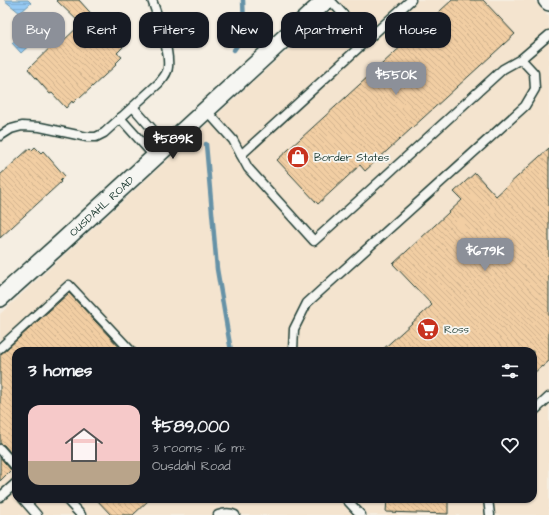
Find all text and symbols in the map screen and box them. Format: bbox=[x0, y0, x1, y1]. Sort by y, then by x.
chip: Buy bbox=[12, 12, 65, 48]
chip: Rent bbox=[73, 12, 131, 48]
chip: Filters bbox=[139, 12, 209, 48]
chip: New bbox=[217, 12, 273, 48]
chip: Apartment bbox=[281, 12, 377, 48]
chip: House bbox=[385, 12, 451, 48]
pin: $550K bbox=[368, 62, 424, 96]
text: $550K bbox=[375, 66, 417, 84]
pin: $589K bbox=[145, 126, 201, 160]
text: $589K bbox=[153, 130, 193, 148]
shop icon: Border States bbox=[285, 144, 311, 170]
place label: Border States bbox=[314, 150, 390, 165]
street label: OUSDAHL ROAD bbox=[66, 173, 137, 240]
pin: $679K bbox=[457, 238, 513, 272]
text: $679K bbox=[466, 242, 504, 260]
supermarket icon: Ross bbox=[415, 316, 441, 342]
place label: Ross bbox=[444, 322, 470, 337]
text: 3 homes bbox=[28, 359, 92, 383]
icon: filters bbox=[499, 360, 521, 382]
text: $589,000 bbox=[152, 415, 229, 439]
icon: home bbox=[60, 421, 108, 469]
icon: heart bbox=[499, 434, 521, 456]
text: 3 rooms · 116 m² bbox=[152, 439, 246, 457]
text: Ousdahl Road bbox=[152, 457, 231, 475]

